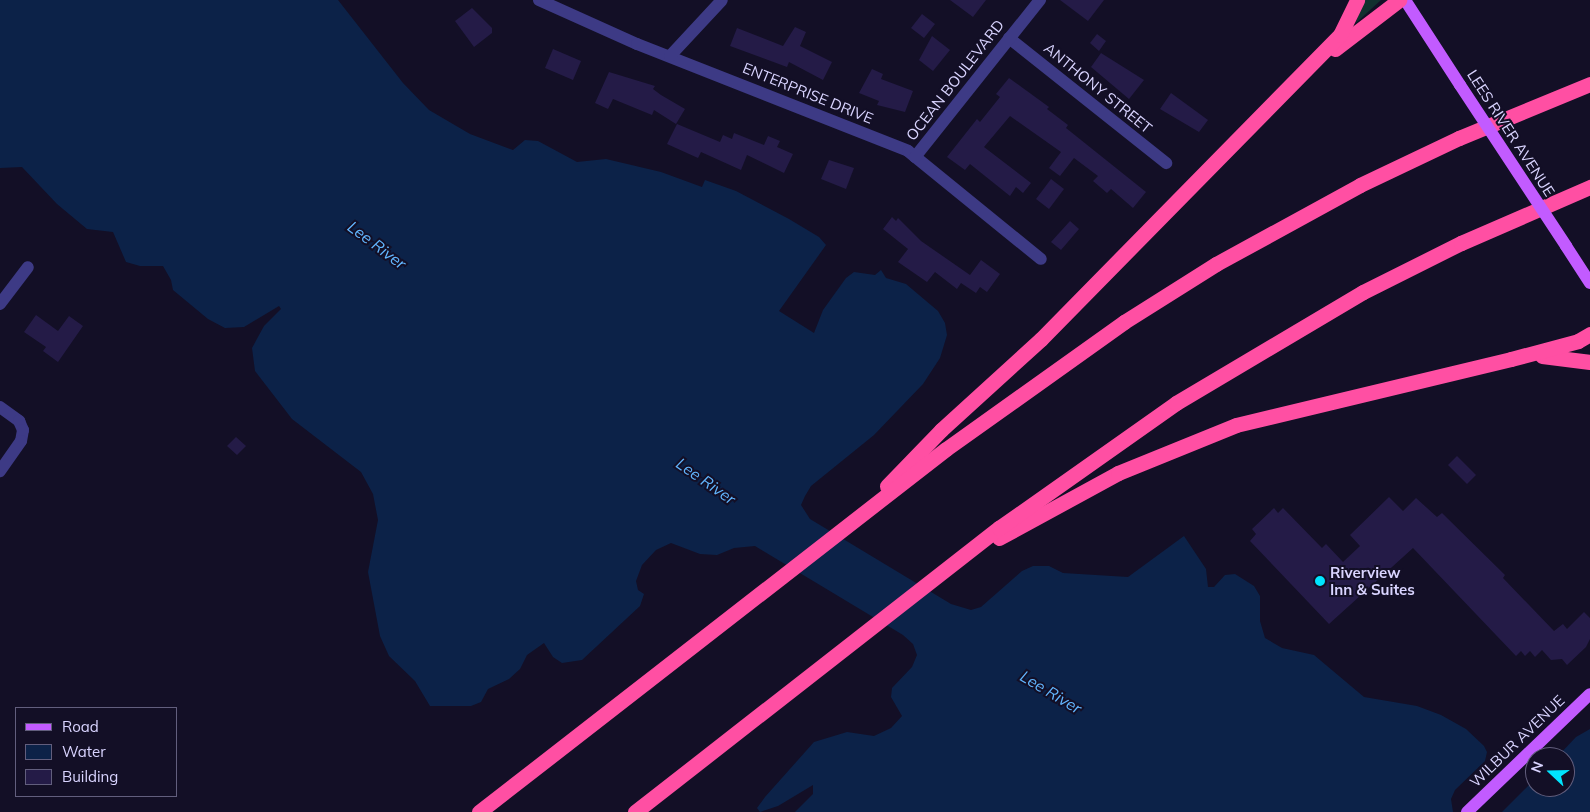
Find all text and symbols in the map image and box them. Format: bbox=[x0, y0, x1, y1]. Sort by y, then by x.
street label: OCEAN BOULEVARD bbox=[902, 16, 1008, 144]
street label: ANTHONY STREET bbox=[1040, 39, 1156, 137]
street label: ENTERPRISE DRIVE bbox=[740, 59, 876, 127]
street label: LEES RIVER AVENUE bbox=[1463, 66, 1559, 200]
water label: Lee River bbox=[344, 217, 410, 273]
water label: Lee River bbox=[673, 454, 739, 508]
place label: Riverview Inn & Suites bbox=[1330, 563, 1415, 598]
marker: Riverview Inn & Suites bbox=[1314, 575, 1326, 587]
water label: Lee River bbox=[1017, 666, 1085, 718]
street label: WILBUR AVENUE bbox=[1466, 691, 1568, 791]
legend bbox=[15, 707, 178, 797]
text: Road bbox=[62, 717, 99, 736]
text: Water bbox=[62, 742, 106, 761]
north arrow bbox=[1525, 747, 1575, 797]
text: Building bbox=[62, 767, 118, 786]

